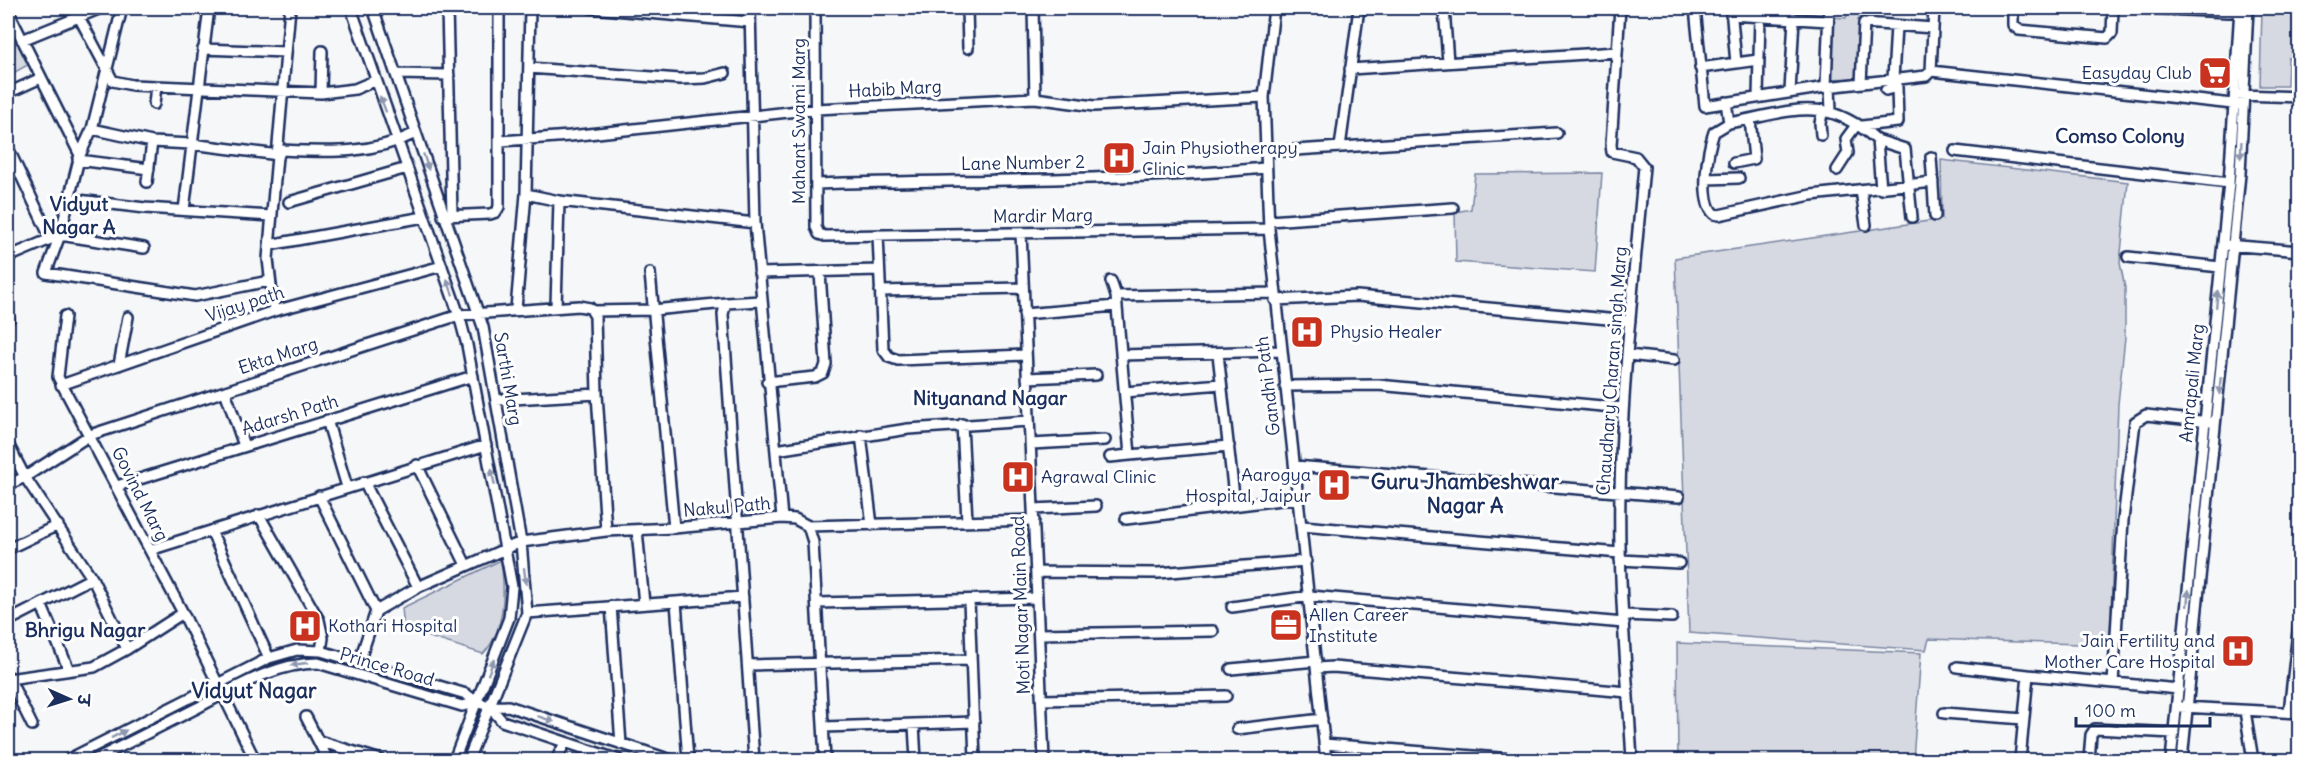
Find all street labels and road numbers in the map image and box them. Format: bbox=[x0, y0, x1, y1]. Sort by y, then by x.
street label: Mahant Swami Marg bbox=[787, 38, 810, 204]
street label: Habib Marg bbox=[848, 75, 942, 102]
street label: Lane Number 2 bbox=[961, 150, 1085, 175]
street label: Mardir Marg bbox=[993, 203, 1093, 228]
street label: Chaudhary Charan singh Marg bbox=[1591, 246, 1632, 496]
street label: Vijay path bbox=[203, 280, 287, 327]
street label: Amrapali Marg bbox=[2174, 322, 2209, 444]
street label: Sarthi Marg bbox=[489, 330, 528, 427]
street label: Ekta Marg bbox=[235, 332, 321, 379]
street label: Gandhi Path bbox=[1250, 335, 1285, 437]
street label: Adarsh Path bbox=[239, 389, 341, 440]
street label: Govind Marg bbox=[107, 443, 174, 545]
street label: Nakul Path bbox=[682, 491, 772, 522]
street label: Moti Nagar Main Road bbox=[1006, 515, 1035, 695]
street label: Prince Road bbox=[337, 642, 438, 691]

